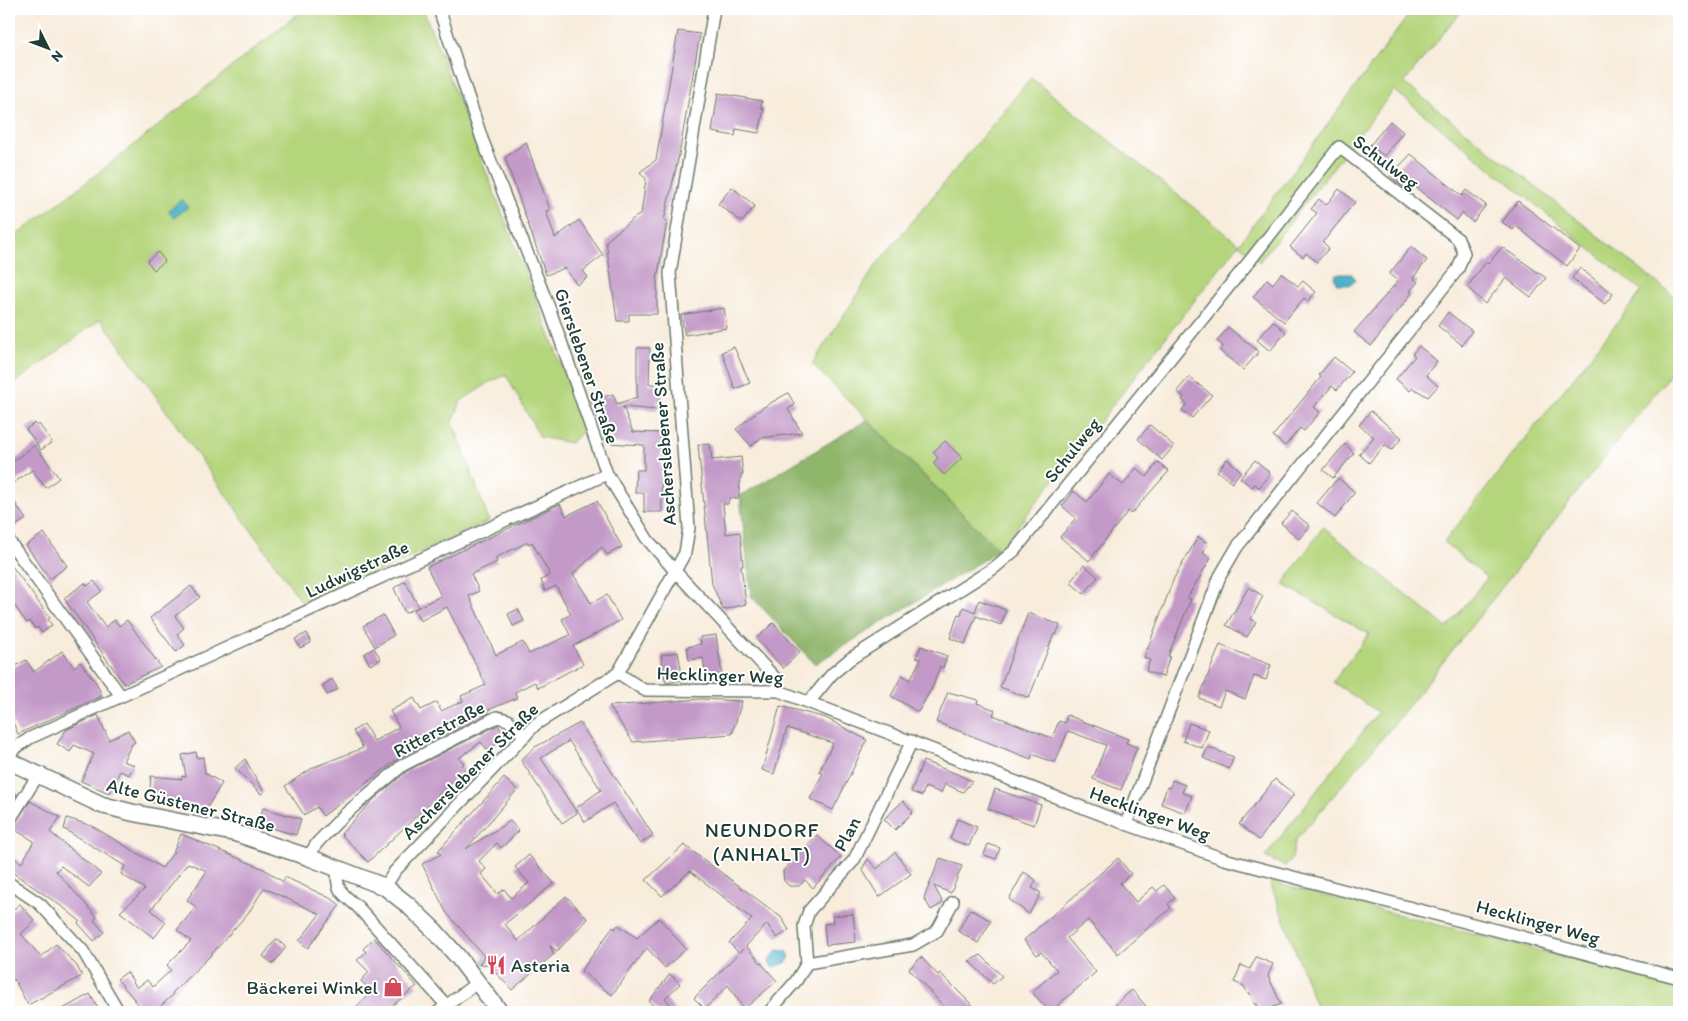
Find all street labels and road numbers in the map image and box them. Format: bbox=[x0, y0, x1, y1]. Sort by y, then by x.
street label: Schulweg bbox=[1348, 130, 1424, 194]
street label: Gierslebener Straße bbox=[550, 285, 624, 447]
street label: Ascherslebener Straße bbox=[645, 341, 681, 527]
street label: Schulweg bbox=[1039, 413, 1105, 487]
street label: Ludwigstraße bbox=[302, 535, 412, 603]
street label: Hecklinger Weg bbox=[656, 661, 784, 689]
street label: Ritterstraße bbox=[389, 695, 489, 763]
street label: Ascherslebener Straße bbox=[397, 698, 543, 844]
street label: Alte Güstener Straße bbox=[104, 773, 278, 837]
street label: Hecklinger Weg bbox=[1086, 781, 1214, 846]
street label: Plan bbox=[828, 813, 866, 855]
street label: Hecklinger Weg bbox=[1474, 894, 1602, 950]

